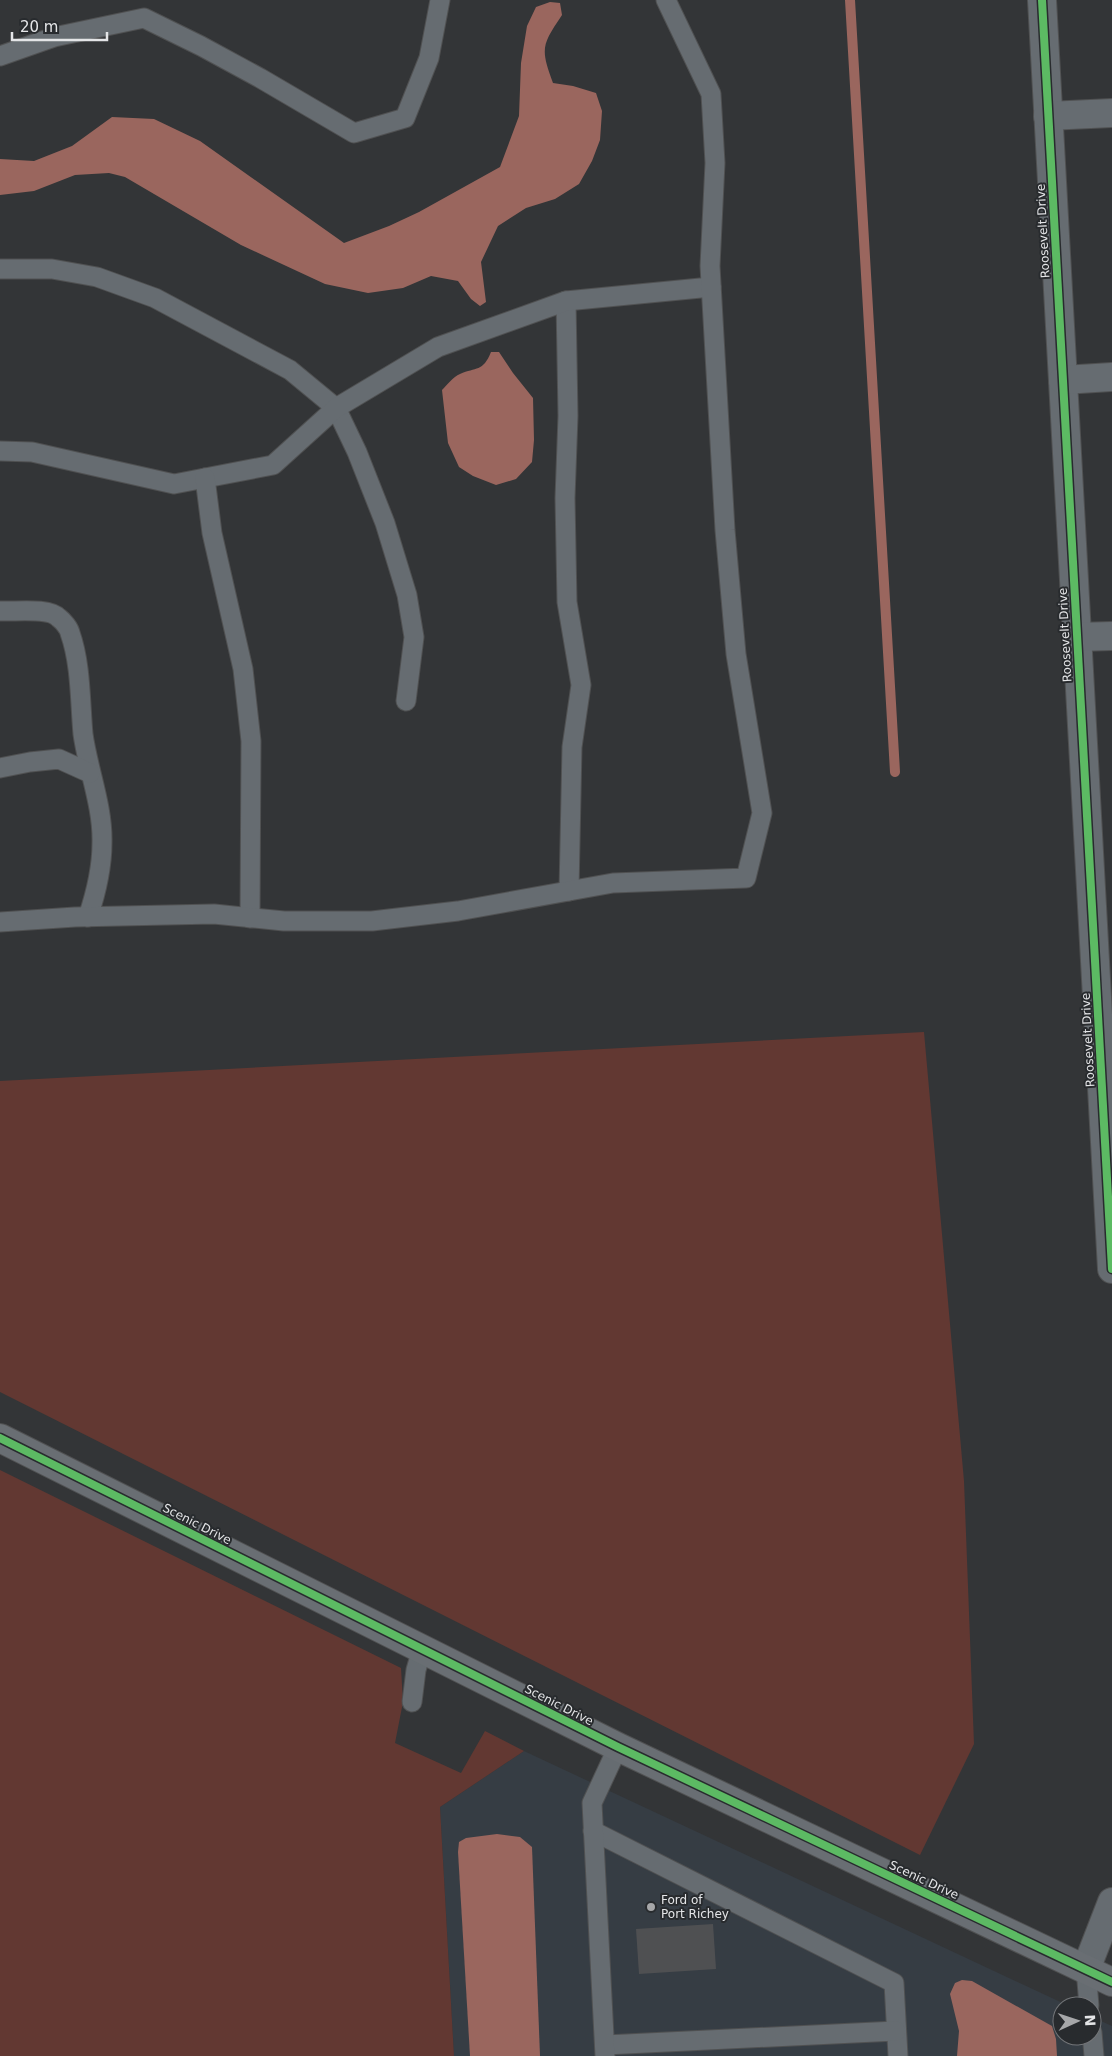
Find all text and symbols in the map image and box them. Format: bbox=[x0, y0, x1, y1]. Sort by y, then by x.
scale bar bbox=[12, 10, 108, 42]
text: 20 m bbox=[20, 18, 58, 36]
street label: Roosevelt Drive bbox=[1034, 183, 1052, 279]
street label: Roosevelt Drive bbox=[1056, 587, 1074, 683]
street label: Roosevelt Drive bbox=[1079, 992, 1097, 1088]
street label: Scenic Drive bbox=[160, 1501, 234, 1547]
street label: Scenic Drive bbox=[522, 1682, 596, 1728]
street label: Scenic Drive bbox=[887, 1858, 961, 1902]
place label: Ford of Port Richey bbox=[661, 1893, 729, 1921]
marker: Ford of Port Richey bbox=[645, 1901, 657, 1913]
north arrow bbox=[1052, 1996, 1102, 2046]
text: N bbox=[1082, 2014, 1098, 2027]

